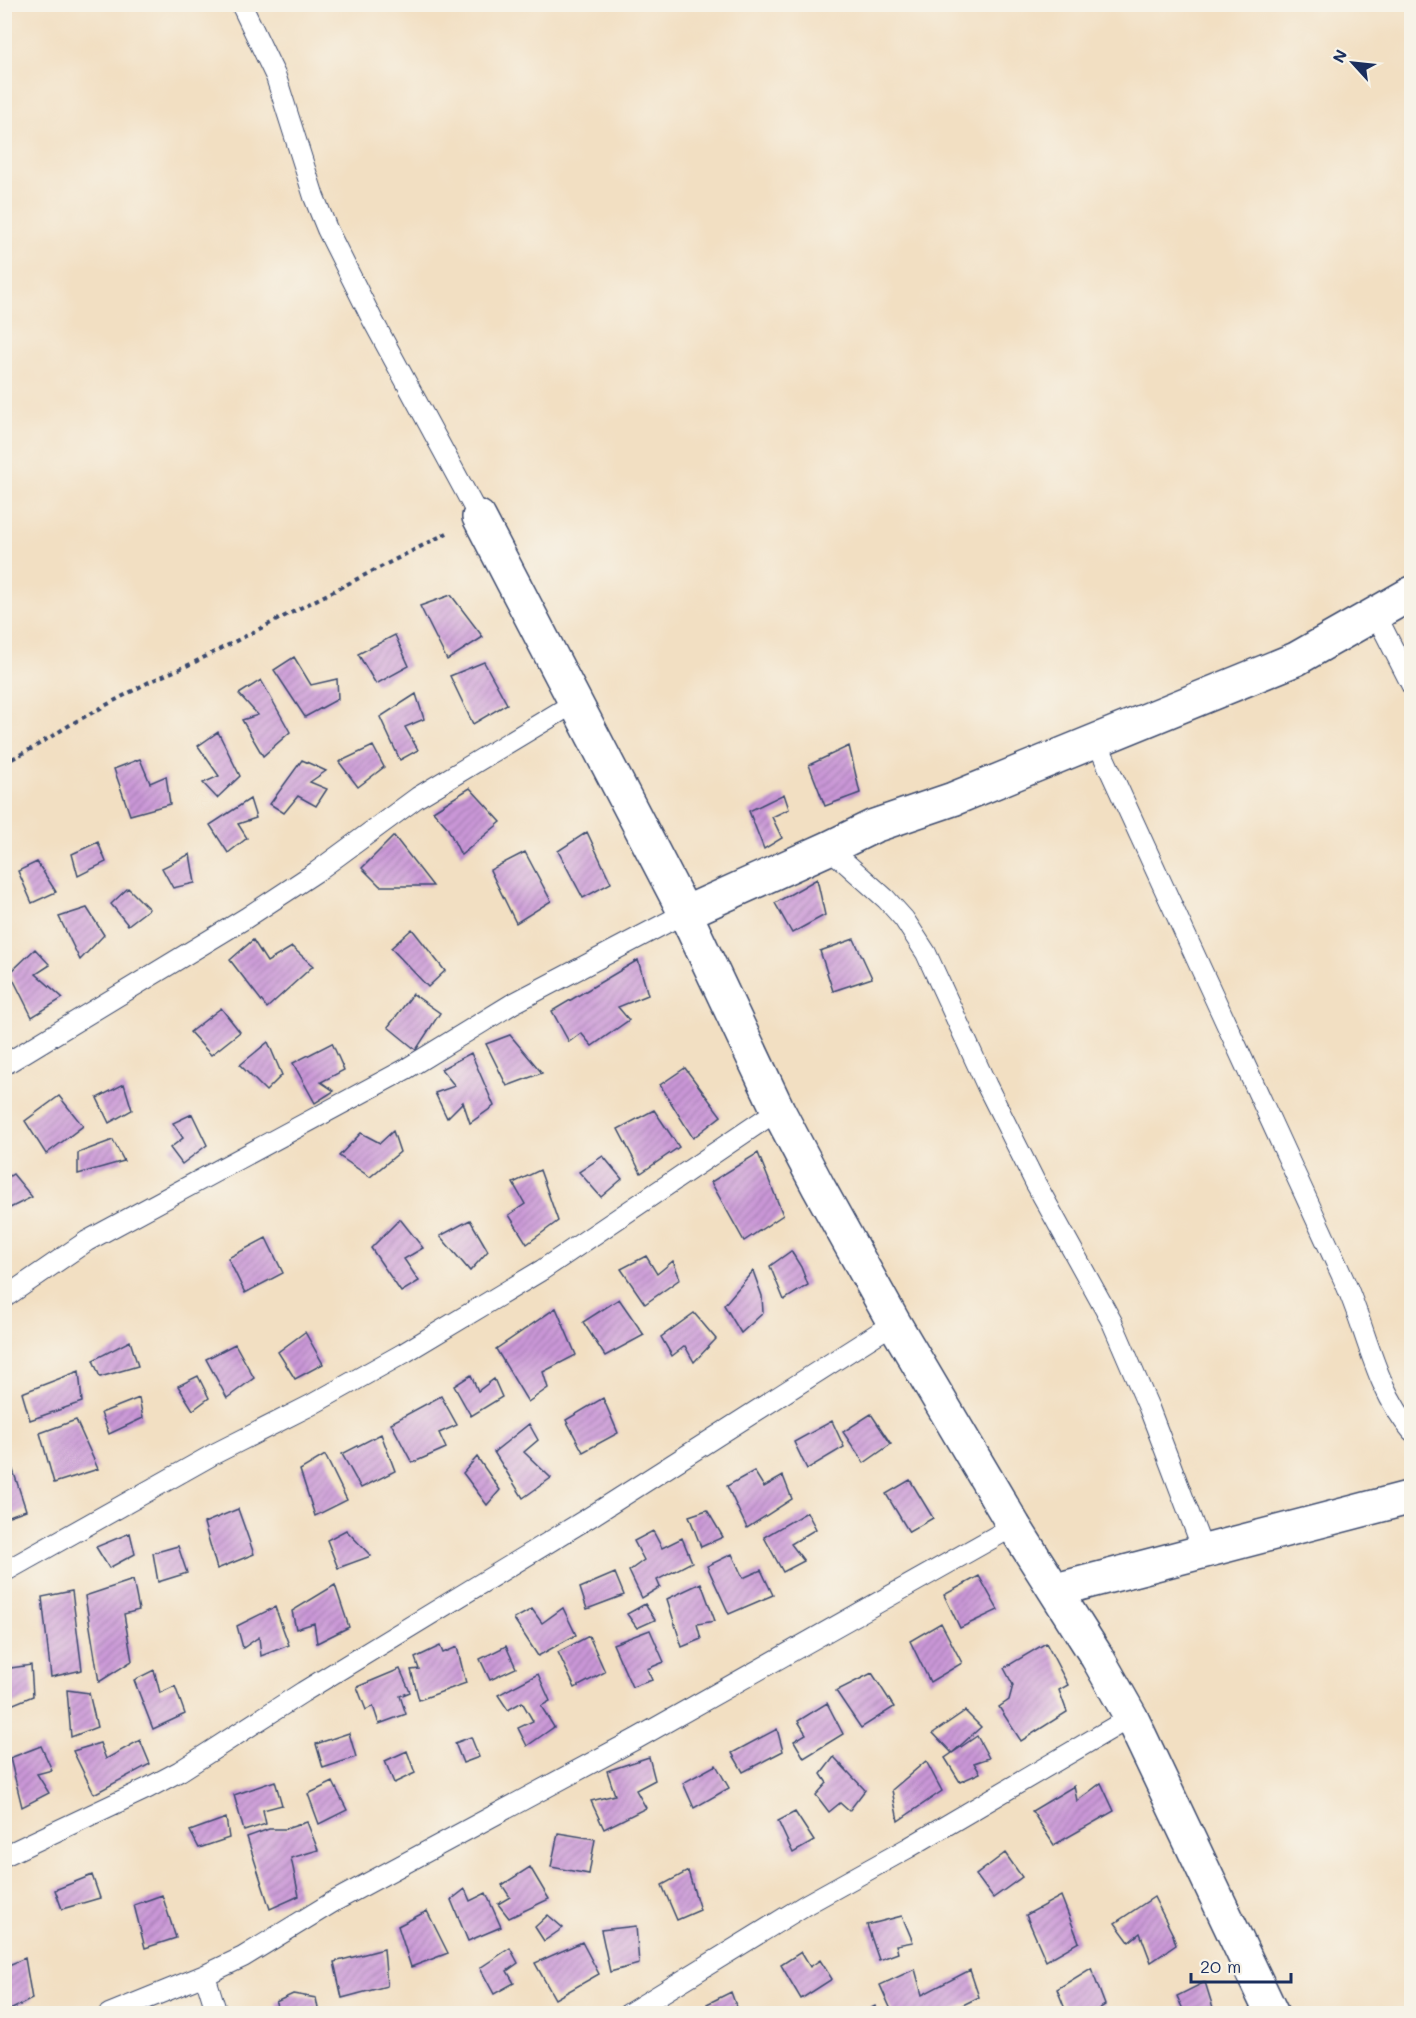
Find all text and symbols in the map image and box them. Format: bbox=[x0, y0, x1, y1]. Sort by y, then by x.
north arrow bbox=[1323, 33, 1383, 93]
text: N bbox=[1327, 46, 1351, 66]
scale bar bbox=[1191, 1946, 1292, 1984]
text: 20 m bbox=[1200, 1954, 1241, 1978]

